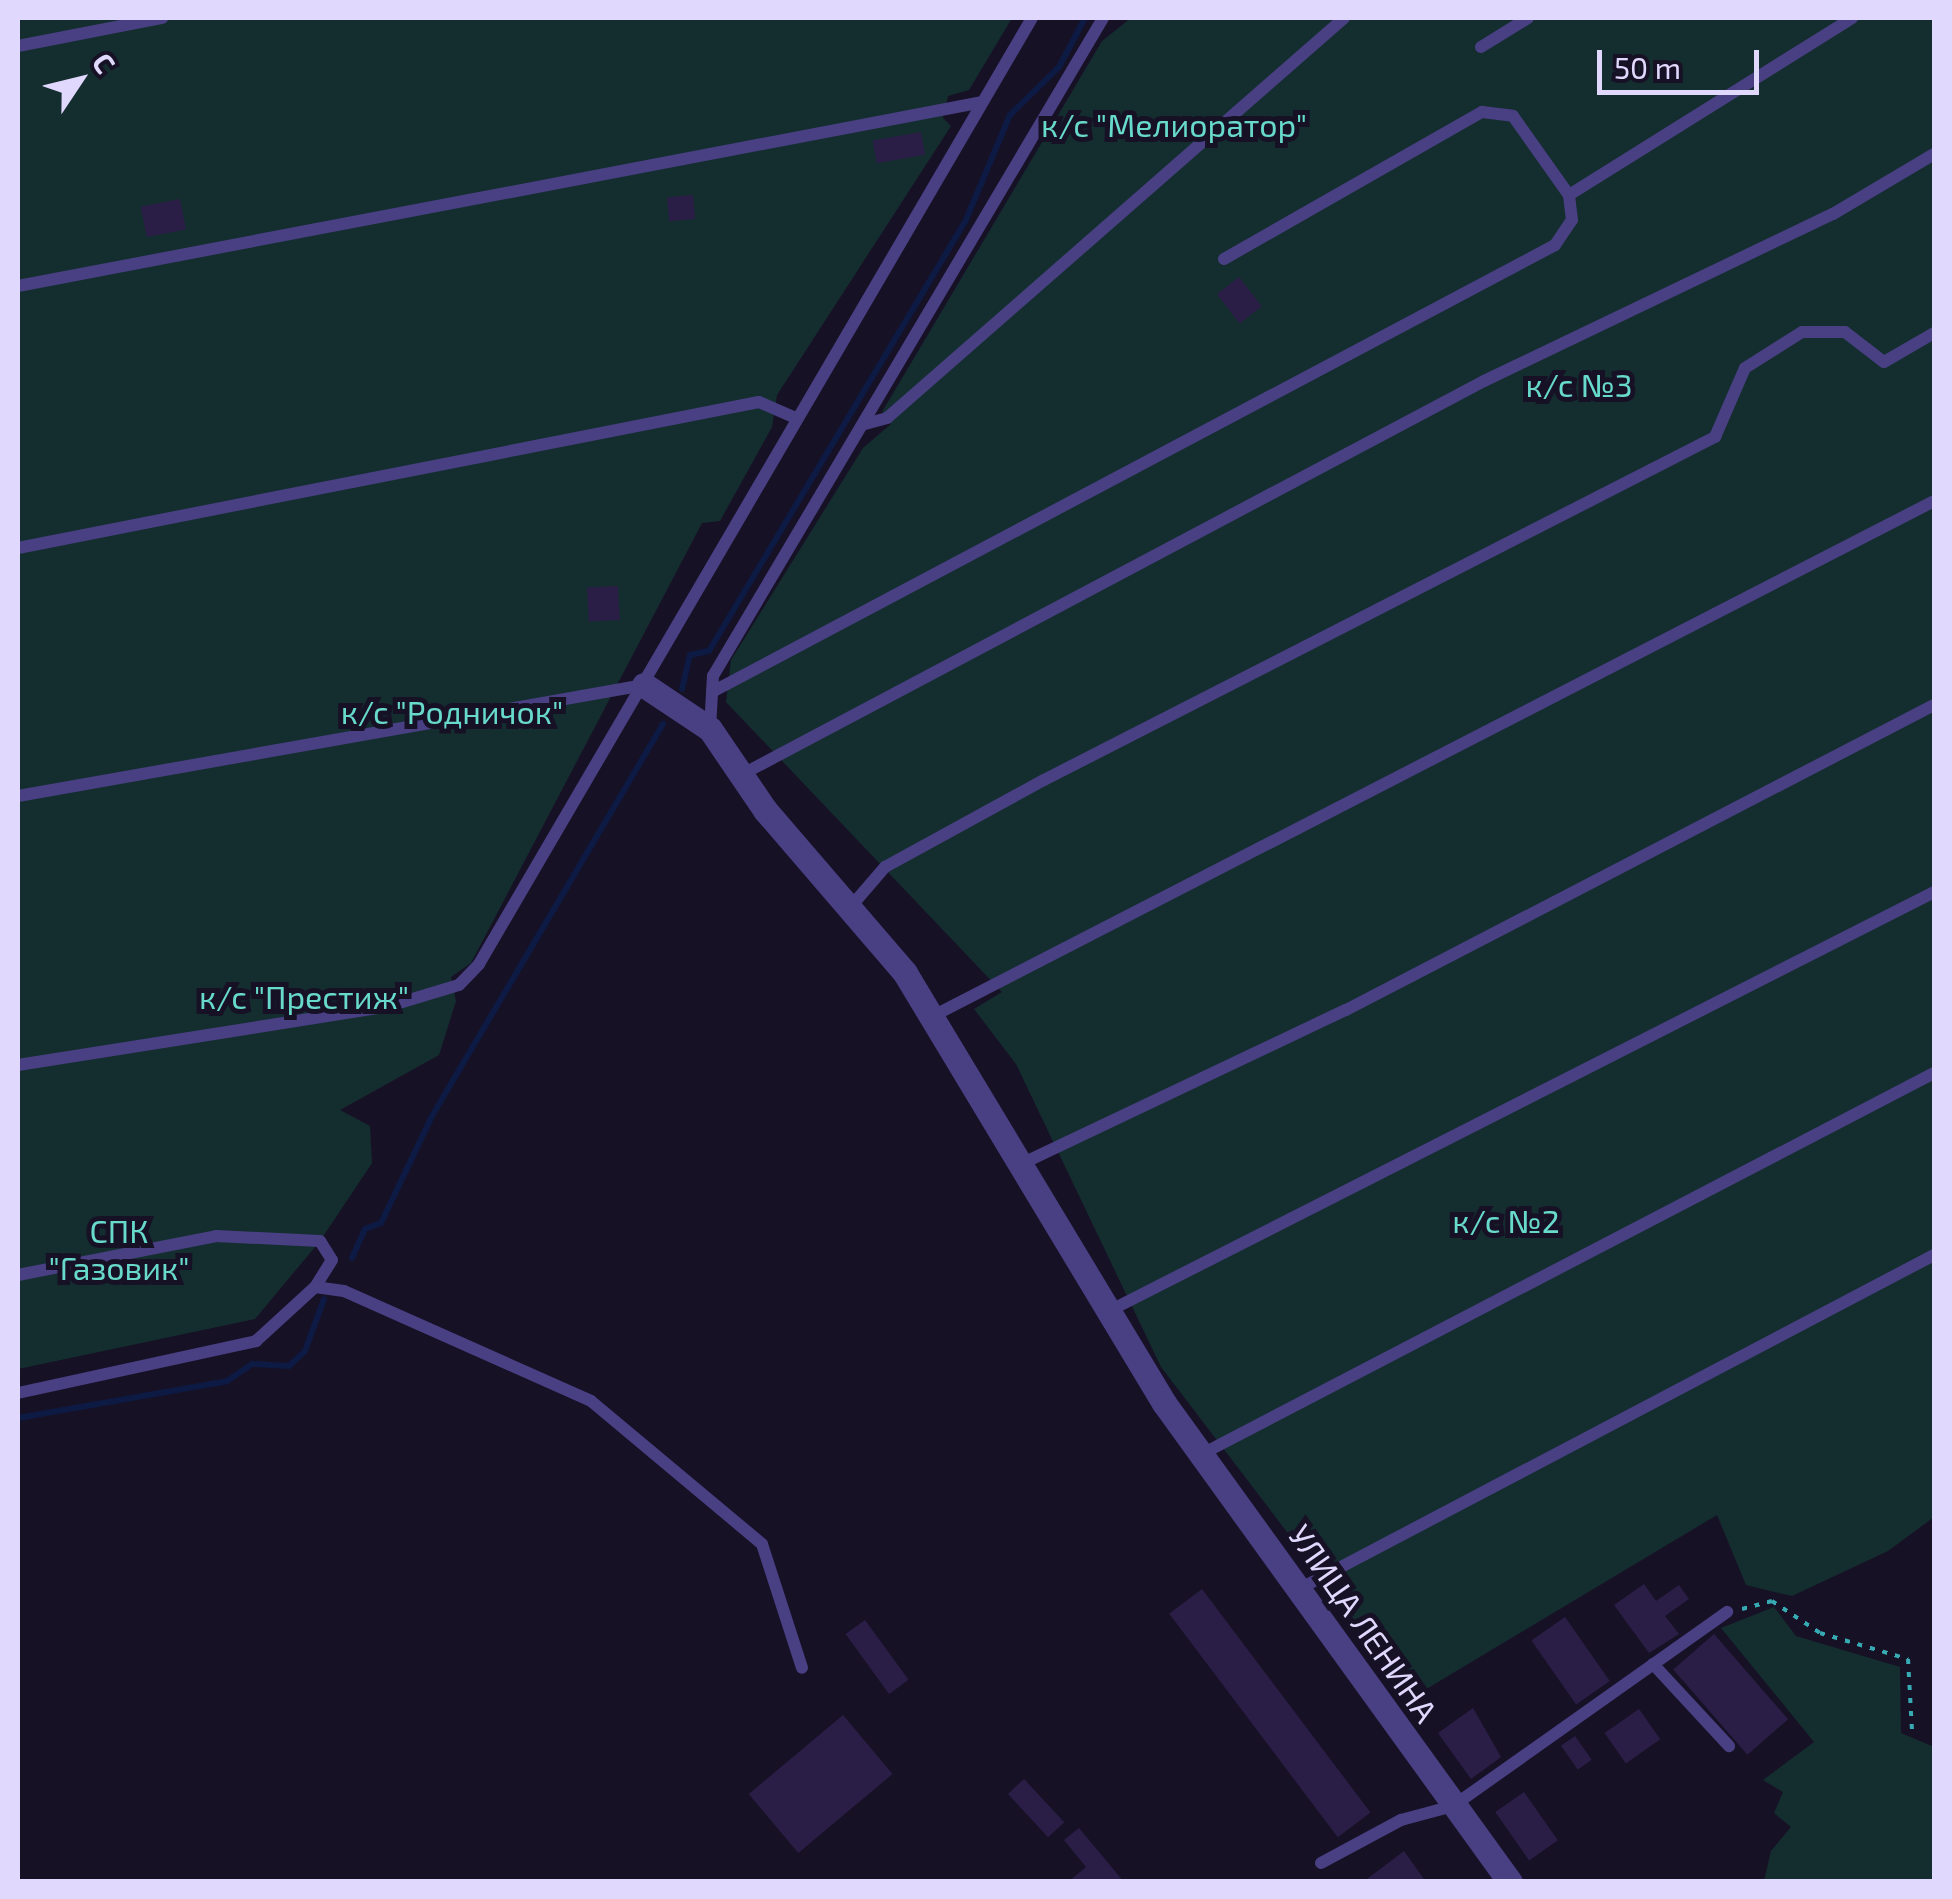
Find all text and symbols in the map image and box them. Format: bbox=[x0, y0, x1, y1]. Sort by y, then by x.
north arrow bbox=[30, 30, 130, 130]
scale bar bbox=[1602, 30, 1764, 92]
text: С bbox=[86, 46, 123, 79]
text: 50 m bbox=[1614, 49, 1681, 85]
park label: к/с "Мелиоратор" bbox=[1041, 105, 1307, 143]
park label: к/с №3 bbox=[1525, 365, 1633, 403]
park label: к/с "Родничок" bbox=[340, 692, 564, 730]
park label: к/с "Престиж" bbox=[199, 977, 409, 1015]
park label: к/с №2 bbox=[1452, 1201, 1560, 1239]
park label: СПК "Газовик" bbox=[49, 1212, 189, 1287]
street label: УЛИЦА ЛЕНИНА bbox=[1282, 1517, 1446, 1729]

